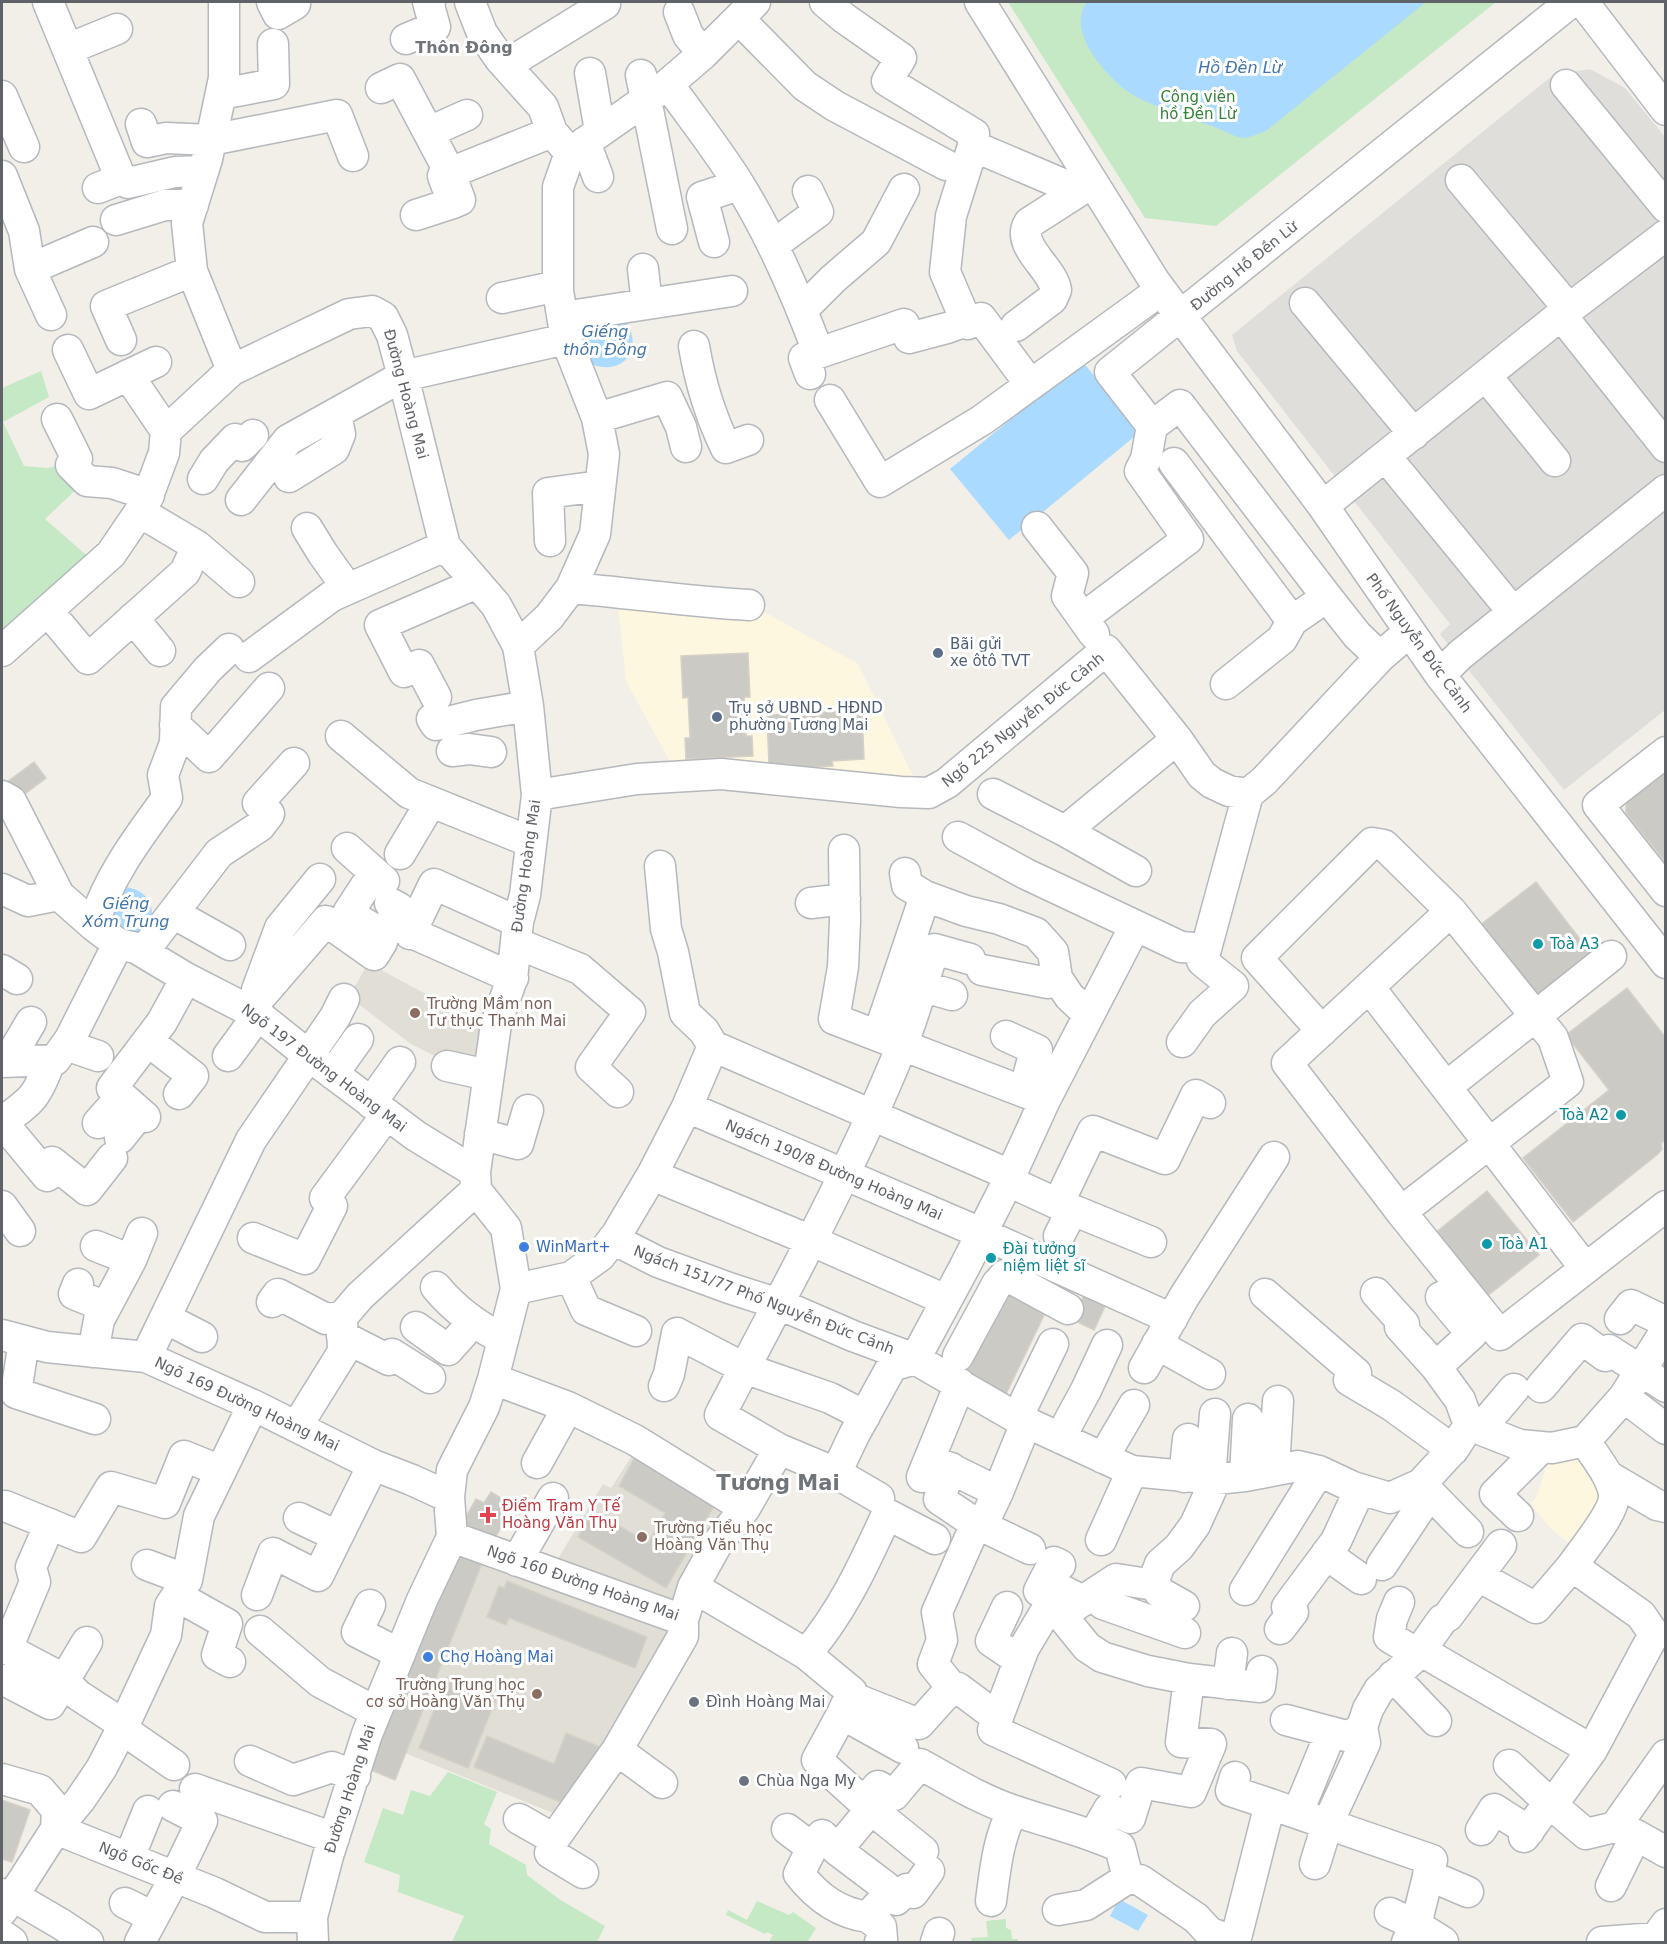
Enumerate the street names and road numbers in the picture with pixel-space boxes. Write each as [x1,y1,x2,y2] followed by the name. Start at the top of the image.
[1187,216,1302,315] street label: Đường Hồ Đền Lừ
[380,327,432,461] street label: Đường Hoàng Mai
[1362,570,1476,716] street label: Phố Nguyễn Đức Cảnh
[938,649,1108,791] street label: Ngõ 225 Nguyễn Đức Cảnh
[508,798,544,934] street label: Đường Hoàng Mai
[238,1000,410,1136] street label: Ngõ 197 Đường Hoàng Mai
[723,1116,945,1224] street label: Ngách 190/8 Đường Hoàng Mai
[631,1242,897,1358] street label: Ngách 151/77 Phố Nguyễn Đức Cảnh
[152,1353,342,1455] street label: Ngõ 169 Đường Hoàng Mai
[485,1542,681,1624] street label: Ngõ 160 Đường Hoàng Mai
[321,1723,379,1855] street label: Đường Hoàng Mai
[96,1838,186,1888] street label: Ngõ Gốc Đề

